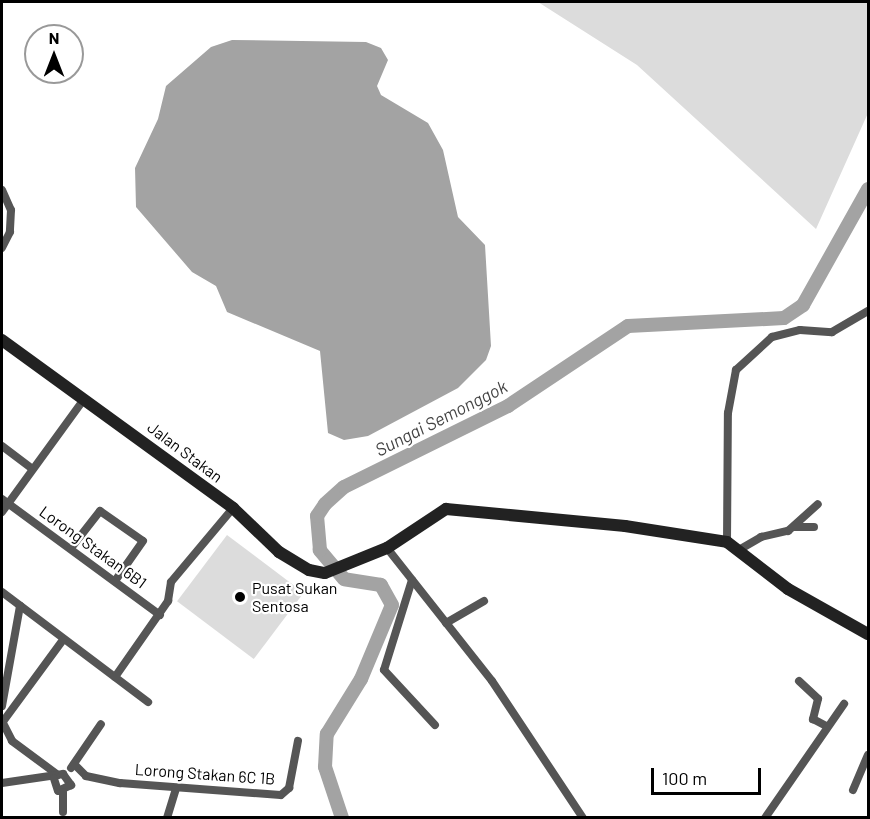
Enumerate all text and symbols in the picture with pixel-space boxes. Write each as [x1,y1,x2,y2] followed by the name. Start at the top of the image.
[24,24,84,84] north arrow
[49,28,59,47] text: N
[371,375,511,461] water label: Sungai Semonggok
[144,418,226,486] street label: Jalan Stakan
[36,502,150,592] street label: Lorong Stakan 6B1
[252,578,337,616] place label: Pusat Sukan Sentosa
[233,590,247,604] marker: Pusat Sukan Sentosa
[654,756,764,794] scale bar
[134,760,276,788] street label: Lorong Stakan 6C 1B
[662,767,707,789] text: 100 m

